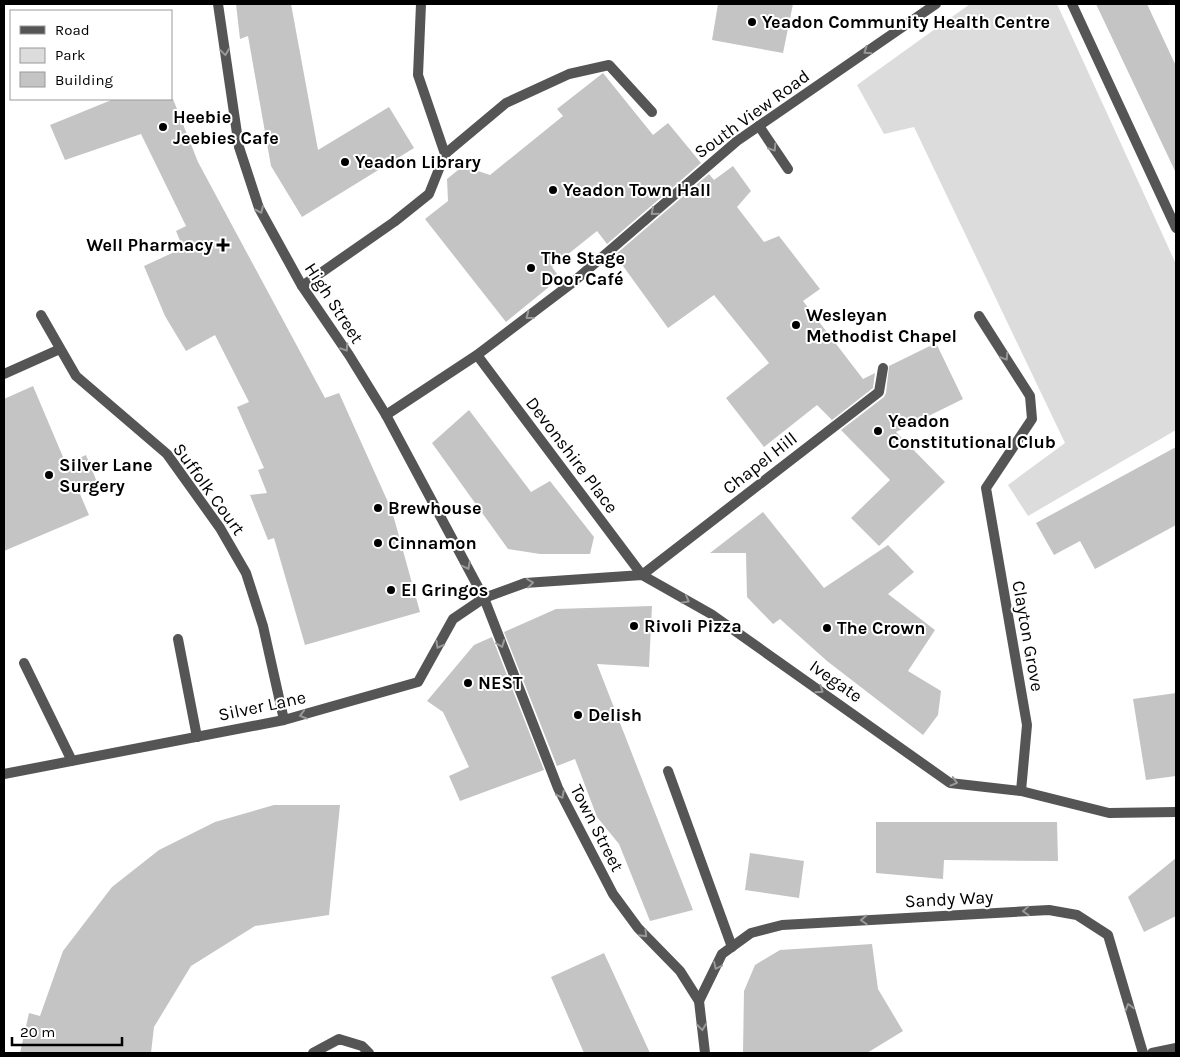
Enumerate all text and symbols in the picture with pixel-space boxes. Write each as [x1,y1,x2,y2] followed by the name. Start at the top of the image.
[10,10,172,100] legend
[762,11,1050,33] place label: Yeadon Community Health Centre
[746,16,758,28] marker: Yeadon Community Health Centre
[55,21,90,39] text: Road
[863,45,873,54] one-way arrow
[55,46,85,64] text: Park
[219,48,230,56] one-way arrow
[690,65,814,163] street label: South View Road
[55,71,113,89] text: Building
[173,106,279,149] place label: Heebie Jeebies Cafe
[157,121,169,133] marker: Heebie Jeebies Cafe
[767,142,776,151] one-way arrow
[355,151,481,173] place label: Yeadon Library
[339,156,351,168] marker: Yeadon Library
[563,179,711,201] place label: Yeadon Town Hall
[547,184,559,196] marker: Yeadon Town Hall
[254,205,265,214] one-way arrow
[651,207,660,215] one-way arrow
[86,234,213,256] place label: Well Pharmacy
[217,239,229,251] marker: Well Pharmacy
[541,247,625,290] place label: The Stage Door Café
[300,258,368,348] street label: High Street
[525,262,537,274] marker: The Stage Door Café
[806,304,957,347] place label: Wesleyan Methodist Chapel
[526,310,535,318] one-way arrow
[790,319,802,331] marker: Wesleyan Methodist Chapel
[339,343,348,352] one-way arrow
[999,352,1008,361] one-way arrow
[521,392,623,518] street label: Devonshire Place
[888,410,1056,453] place label: Yeadon Constitutional Club
[872,425,884,437] marker: Yeadon Constitutional Club
[718,427,802,499] street label: Chapel Hill
[168,439,250,540] street label: Suffolk Court
[59,454,153,497] place label: Silver Lane Surgery
[43,469,55,481] marker: Silver Lane Surgery
[388,497,482,519] place label: Brewhouse
[372,502,384,514] marker: Brewhouse
[388,532,477,554] place label: Cinnamon
[372,537,384,549] marker: Cinnamon
[461,561,471,570] one-way arrow
[526,578,534,589] one-way arrow
[401,579,488,601] place label: El Gringos
[1007,579,1049,693] street label: Clayton Grove
[385,584,397,596] marker: El Gringos
[680,593,689,603] one-way arrow
[644,615,742,637] place label: Rivoli Pizza
[837,617,925,639] place label: The Crown
[628,620,640,632] marker: Rivoli Pizza
[821,622,833,634] marker: The Crown
[435,639,445,648] one-way arrow
[495,639,506,648] one-way arrow
[805,655,867,707] street label: Ivegate
[478,672,523,694] place label: NEST
[462,677,474,689] marker: NEST
[814,684,824,693] one-way arrow
[216,686,308,726] street label: Silver Lane
[588,704,642,726] place label: Delish
[299,709,308,720] one-way arrow
[572,709,584,721] marker: Delish
[949,776,958,786] one-way arrow
[566,781,628,876] street label: Town Street
[555,789,565,798] one-way arrow
[904,886,995,912] street label: Sandy Way
[1022,906,1030,917] one-way arrow
[860,914,868,925] one-way arrow
[638,928,647,937] one-way arrow
[713,960,723,969] one-way arrow
[1125,1003,1135,1011] one-way arrow
[12,1014,122,1046] scale bar
[20,1023,55,1041] text: 20 m
[696,1023,707,1031] one-way arrow

